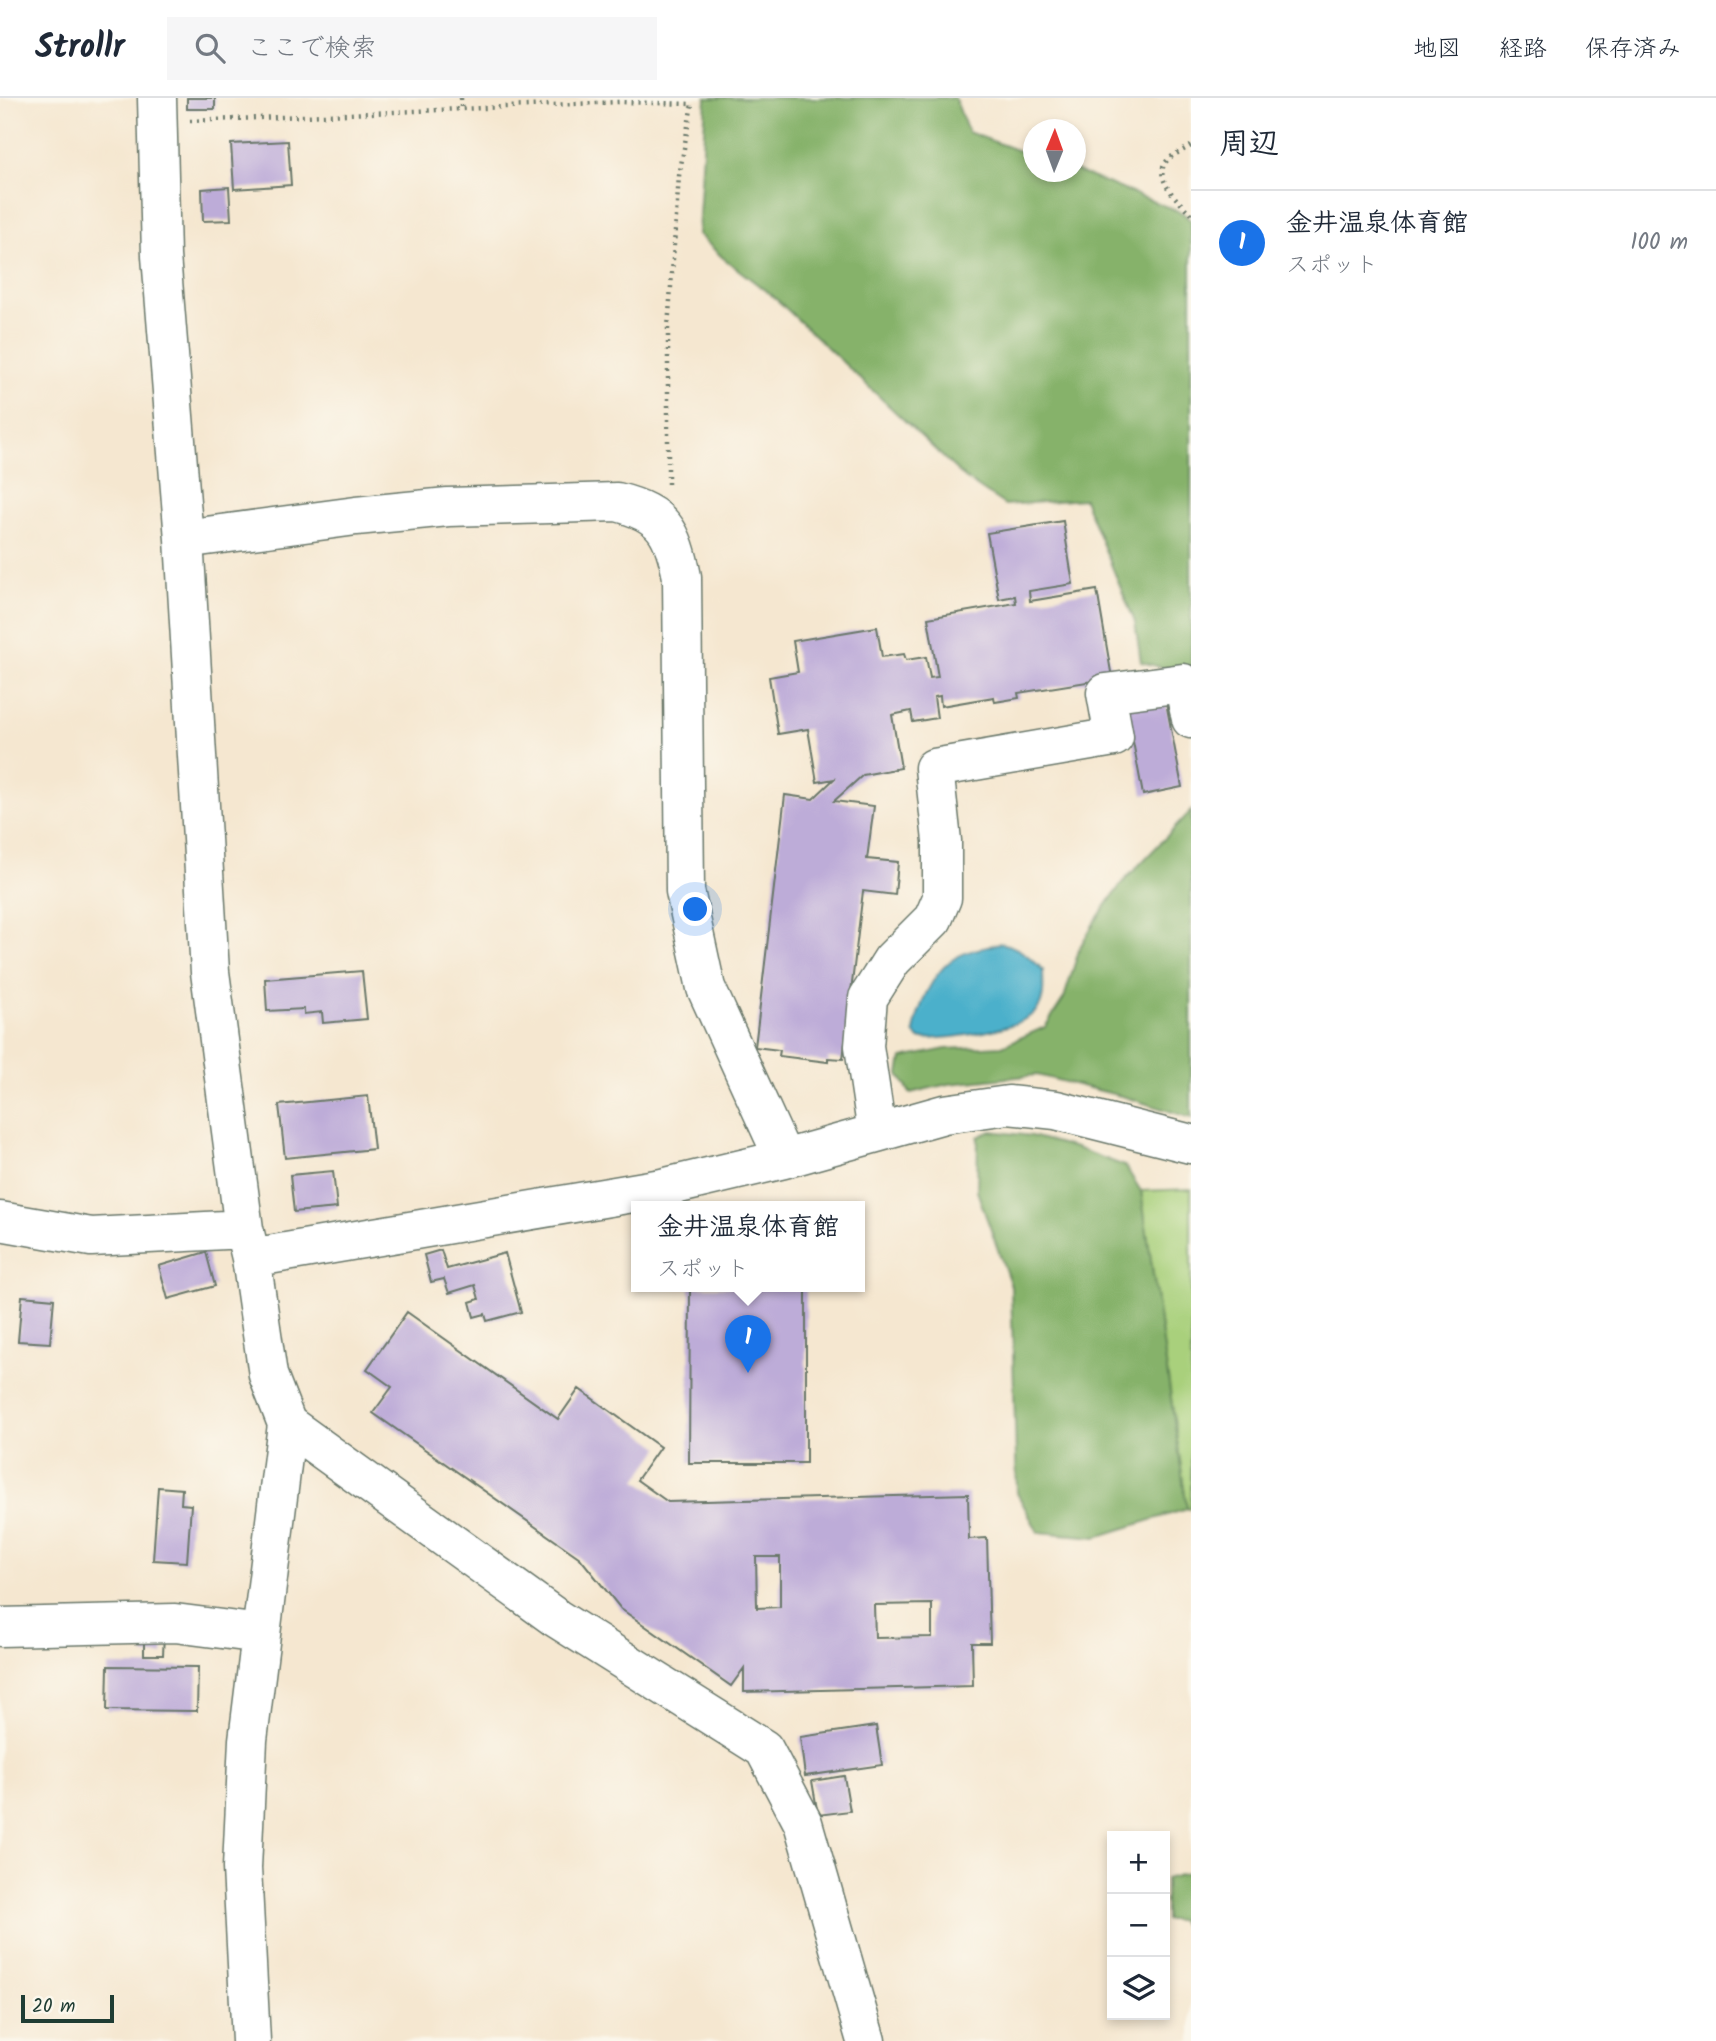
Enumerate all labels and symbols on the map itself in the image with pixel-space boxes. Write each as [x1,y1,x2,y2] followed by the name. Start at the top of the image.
[1023,119,1086,182] north arrow
[678,892,712,926] your location
[725,1315,771,1373] pin: 1
[21,1992,114,2024] scale bar

